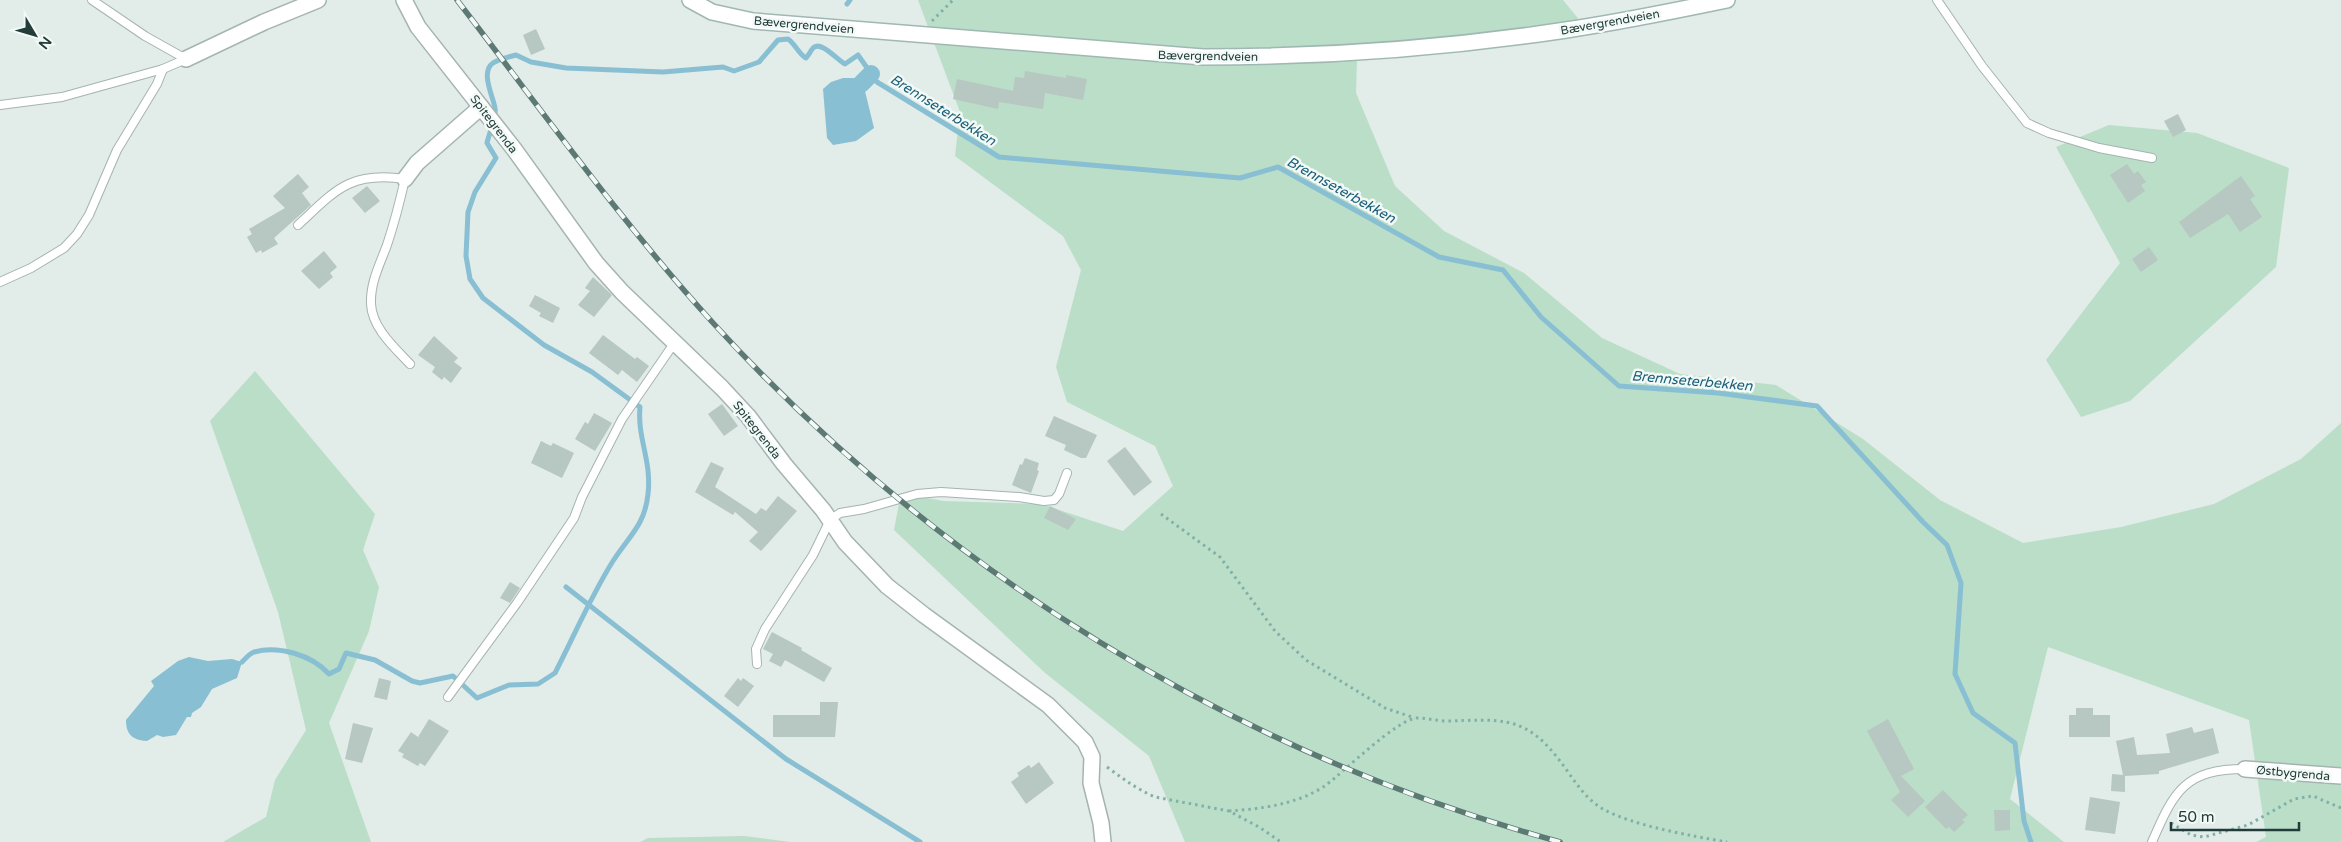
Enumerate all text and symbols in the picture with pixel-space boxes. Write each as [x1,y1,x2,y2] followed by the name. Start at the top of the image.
[1559,6,1661,38] street label: Bævergrendveien
[10,10,60,60] north arrow
[753,14,855,36] street label: Bævergrendveien
[35,33,55,52] text: N
[1158,48,1258,64] street label: Bævergrendveien
[887,71,999,150] water label: Brennseterbekken
[467,92,521,156] street label: Spitegrenda
[1284,153,1399,227] water label: Brennseterbekken
[1631,367,1754,395] water label: Brennseterbekken
[730,398,784,462] street label: Spitegrenda
[2255,763,2331,783] street label: Østbygrenda
[2171,800,2298,832] scale bar
[2178,808,2215,826] text: 50 m

